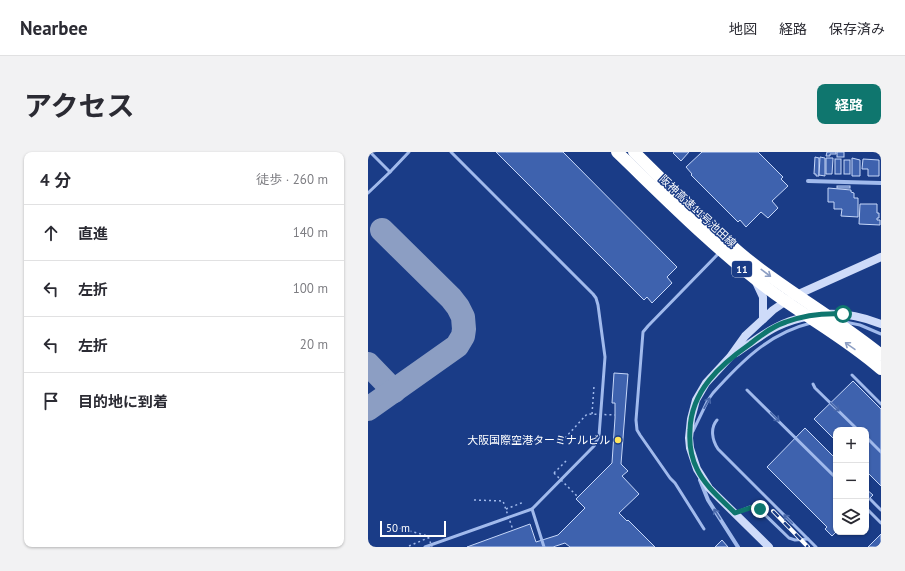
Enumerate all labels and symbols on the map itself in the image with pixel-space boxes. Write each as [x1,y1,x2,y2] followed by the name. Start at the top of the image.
[657,172,739,250] street label: 阪神高速11号池田線
[732,261,752,277] road number: 11
[760,268,771,277] one-way arrow
[834,305,852,323] route start
[845,342,856,350] one-way arrow
[703,397,711,409] one-way arrow
[830,402,840,412] one-way arrow
[770,413,780,422] one-way arrow
[467,433,610,447] place label: 大阪国際空港ターミナルビル
[613,435,623,445] marker: 大阪国際空港ターミナルビル
[751,500,769,518] route end
[713,509,721,520] one-way arrow
[783,514,793,524] one-way arrow
[380,519,446,538] scale bar

